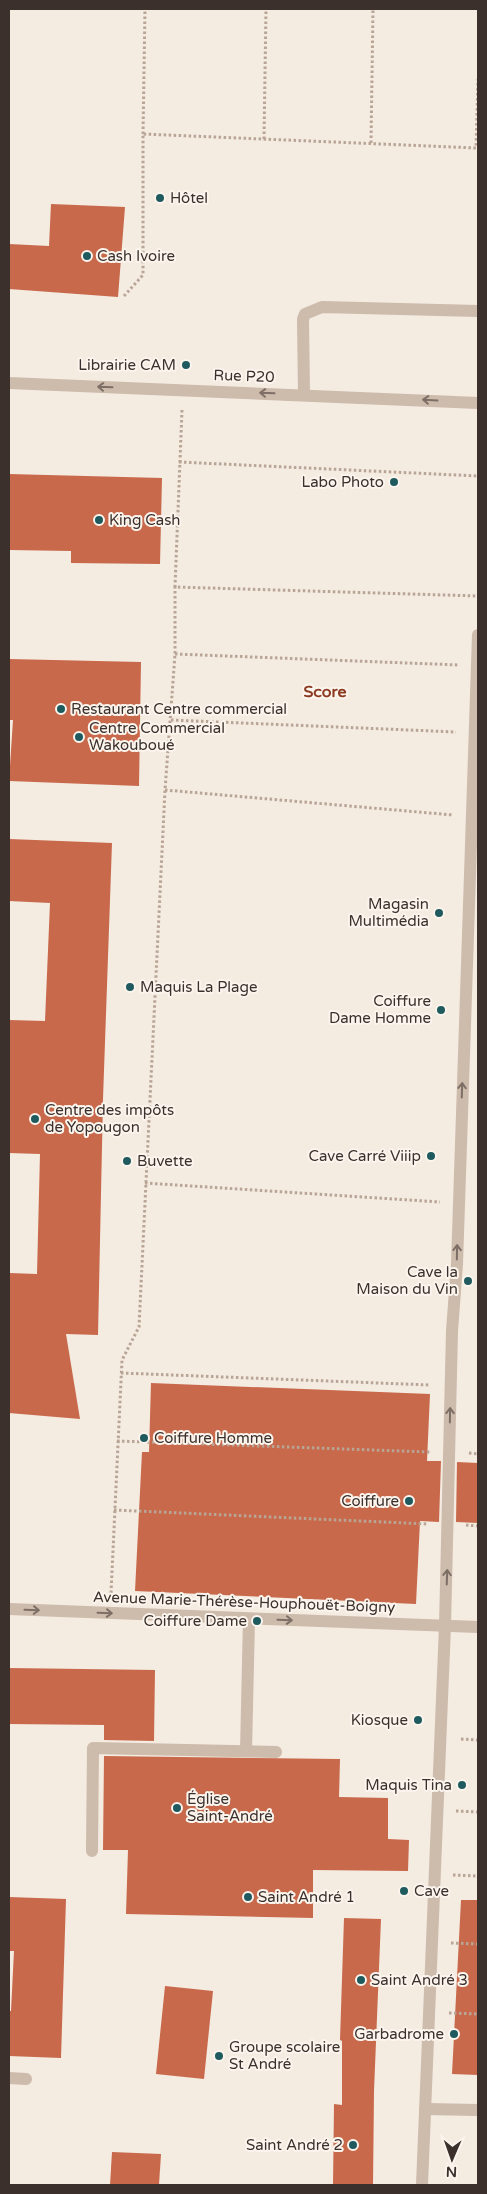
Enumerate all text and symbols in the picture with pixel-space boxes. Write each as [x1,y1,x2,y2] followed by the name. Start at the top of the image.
[170,189,208,207] place label: Hôtel
[154,192,166,204] marker: Hôtel
[97,247,175,265] place label: Cash Ivoire
[81,250,93,262] marker: Cash Ivoire
[78,356,176,374] place label: Librairie CAM
[180,359,192,371] marker: Librairie CAM
[213,366,275,386] street label: Rue P20
[97,382,113,391] one-way arrow
[259,388,276,398] one-way arrow
[422,396,438,405] one-way arrow
[302,473,384,491] place label: Labo Photo
[388,476,400,488] marker: Labo Photo
[109,511,180,529] place label: King Cash
[93,514,105,526] marker: King Cash
[304,682,347,702] district label: Score
[71,700,287,718] place label: Restaurant Centre commercial
[55,703,67,715] marker: Restaurant Centre commercial
[89,719,225,754] place label: Centre Commercial Wakouboué
[73,731,85,743] marker: Centre Commercial Wakouboué
[348,895,429,930] place label: Magasin Multimédia
[433,907,445,919] marker: Magasin Multimédia
[140,978,257,996] place label: Maquis La Plage
[124,981,136,993] marker: Maquis La Plage
[329,992,431,1027] place label: Coiffure Dame Homme
[435,1004,447,1016] marker: Coiffure Dame Homme
[457,1082,467,1098] one-way arrow
[45,1101,174,1136] place label: Centre des impôts de Yopougon
[29,1113,41,1125] marker: Centre des impôts de Yopougon
[309,1147,421,1165] place label: Cave Carré Viiip
[425,1150,437,1162] marker: Cave Carré Viiip
[137,1152,193,1170] place label: Buvette
[121,1155,133,1167] marker: Buvette
[452,1245,462,1261] one-way arrow
[356,1263,458,1298] place label: Cave la Maison du Vin
[462,1275,474,1287] marker: Cave la Maison du Vin
[445,1407,455,1423] one-way arrow
[154,1429,272,1447] place label: Coiffure Homme
[138,1432,150,1444] marker: Coiffure Homme
[341,1492,399,1510] place label: Coiffure
[403,1495,415,1507] marker: Coiffure
[442,1569,451,1585] one-way arrow
[93,1588,395,1616] street label: Avenue Marie-Thérèse-Houphouët-Boigny
[24,1606,40,1615] one-way arrow
[96,1608,113,1618] one-way arrow
[143,1612,247,1630] place label: Coiffure Dame
[251,1615,263,1627] marker: Coiffure Dame
[276,1615,293,1625] one-way arrow
[351,1711,408,1729] place label: Kiosque
[412,1714,424,1726] marker: Kiosque
[365,1776,452,1794] place label: Maquis Tina
[456,1779,468,1791] marker: Maquis Tina
[187,1790,273,1825] place label: Église Saint-André
[171,1802,183,1814] marker: Église Saint-André
[414,1882,449,1900] place label: Cave
[398,1885,410,1897] marker: Cave
[258,1888,355,1906] place label: Saint André 1
[242,1891,254,1903] marker: Saint André 1
[371,1971,468,1989] place label: Saint André 3
[355,1974,367,1986] marker: Saint André 3
[354,2025,444,2043] place label: Garbadrome
[448,2028,460,2040] marker: Garbadrome
[229,2038,340,2073] place label: Groupe scolaire St André
[213,2050,225,2062] marker: Groupe scolaire St André
[427,2134,477,2184] north arrow
[246,2136,343,2154] place label: Saint André 2
[347,2139,359,2151] marker: Saint André 2
[446,2163,457,2180] text: N

